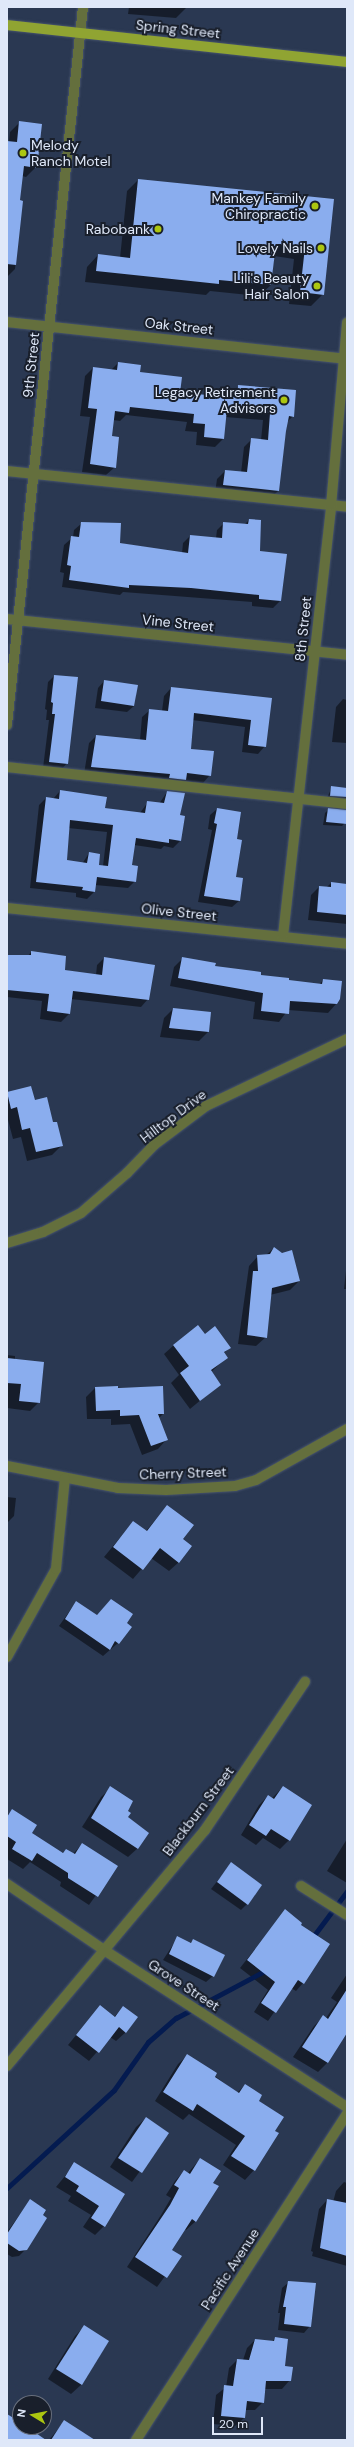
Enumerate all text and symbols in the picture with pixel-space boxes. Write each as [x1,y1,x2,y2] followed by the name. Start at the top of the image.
[135,16,221,42] street label: Spring Street
[31,137,111,170] place label: Melody Ranch Motel
[18,148,28,158] marker: Melody Ranch Motel
[211,190,306,222] place label: Mankey Family Chiropractic
[309,200,321,212] marker: Mankey Family Chiropractic
[86,221,150,237] place label: Rabobank
[153,224,163,234] marker: Rabobank
[238,240,313,256] place label: Lovely Nails
[316,243,326,253] marker: Lovely Nails
[233,270,309,302] place label: Lili's Beauty Hair Salon
[312,281,322,291] marker: Lili's Beauty Hair Salon
[144,314,214,338] street label: Oak Street
[19,331,43,399] street label: 9th Street
[155,384,276,416] place label: Legacy Retirement Advisors
[279,395,289,405] marker: Legacy Retirement Advisors
[291,596,315,662] street label: 8th Street
[141,611,215,635] street label: Vine Street
[140,900,218,924] street label: Olive Street
[137,1086,209,1146] street label: Hilltop Drive
[139,1463,227,1483] street label: Cherry Street
[159,1763,237,1859] street label: Blackburn Street
[145,1956,223,2014] street label: Grove Street
[197,2225,263,2313] street label: Pacific Avenue
[12,2395,52,2435] north arrow
[14,2408,29,2418] text: N
[214,2409,265,2435] scale bar
[219,2416,248,2432] text: 20 m

